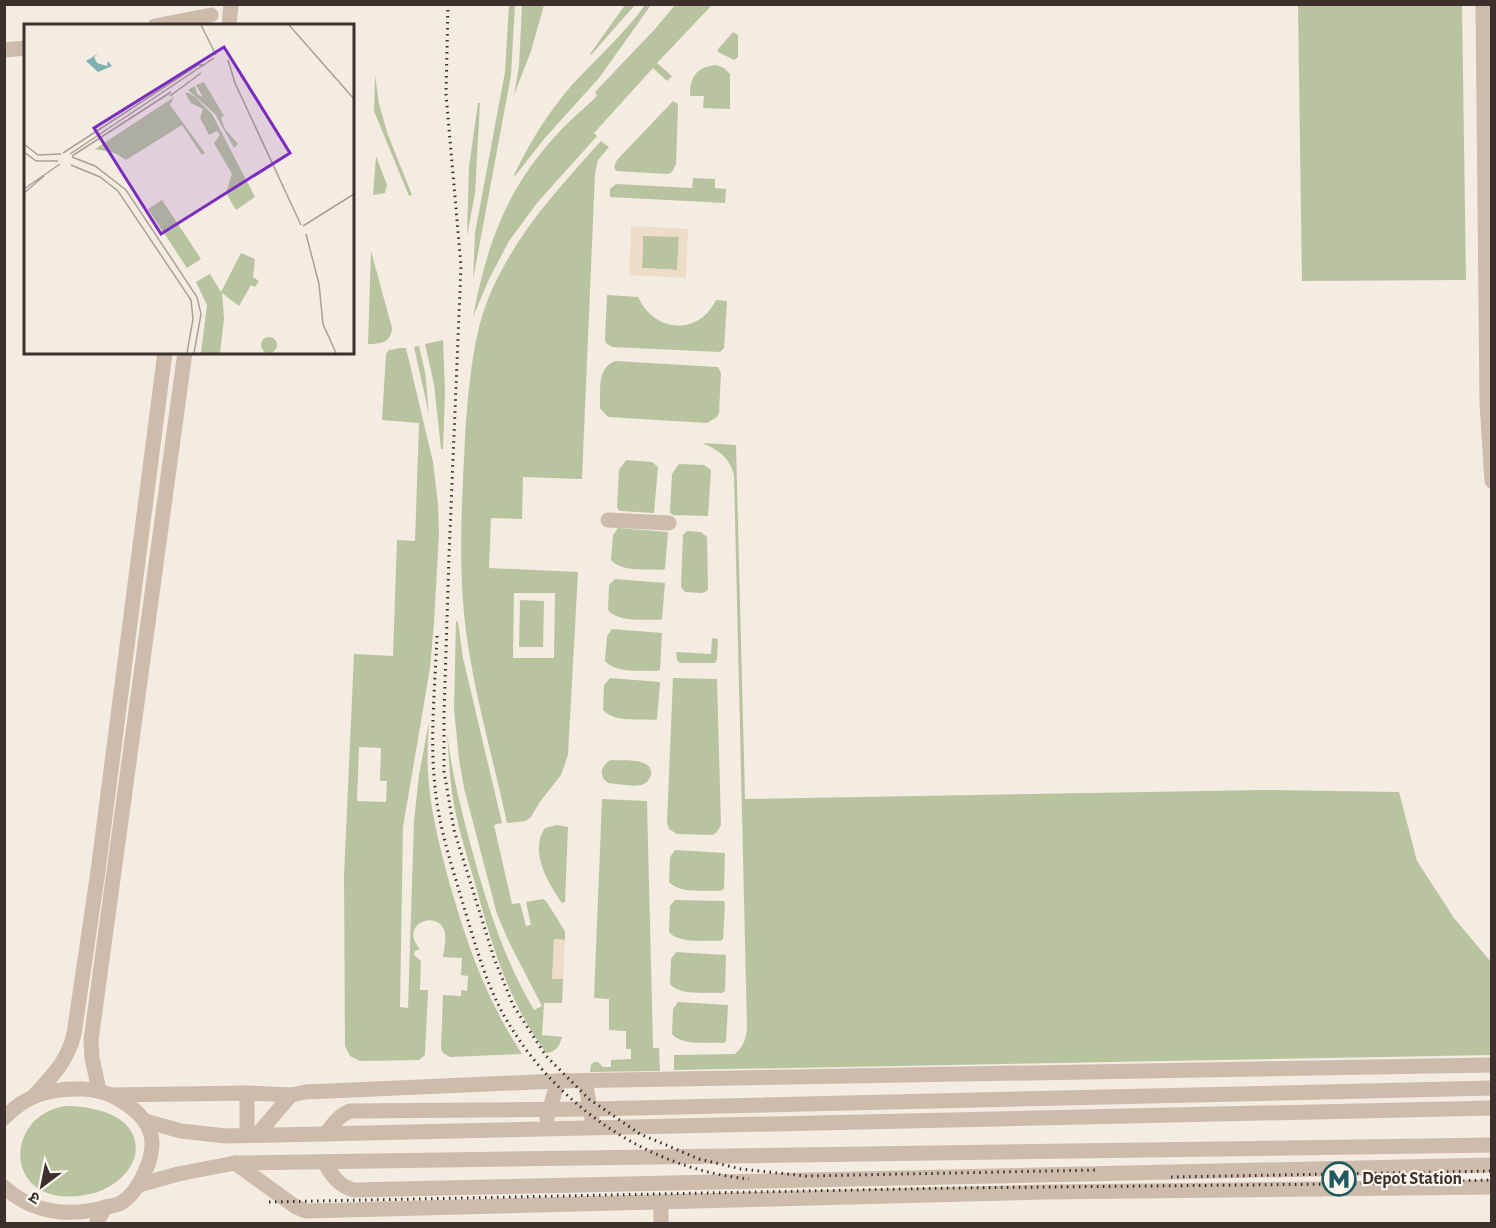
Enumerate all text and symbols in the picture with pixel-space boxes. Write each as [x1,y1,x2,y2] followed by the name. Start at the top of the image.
[24,24,354,354] inset map
[12,1156,72,1216] north arrow
[1321,1161,1357,1197] metro station icon: Depot Station
[1362,1170,1462,1188] place label: Depot Station
[26,1188,43,1207] text: उ

